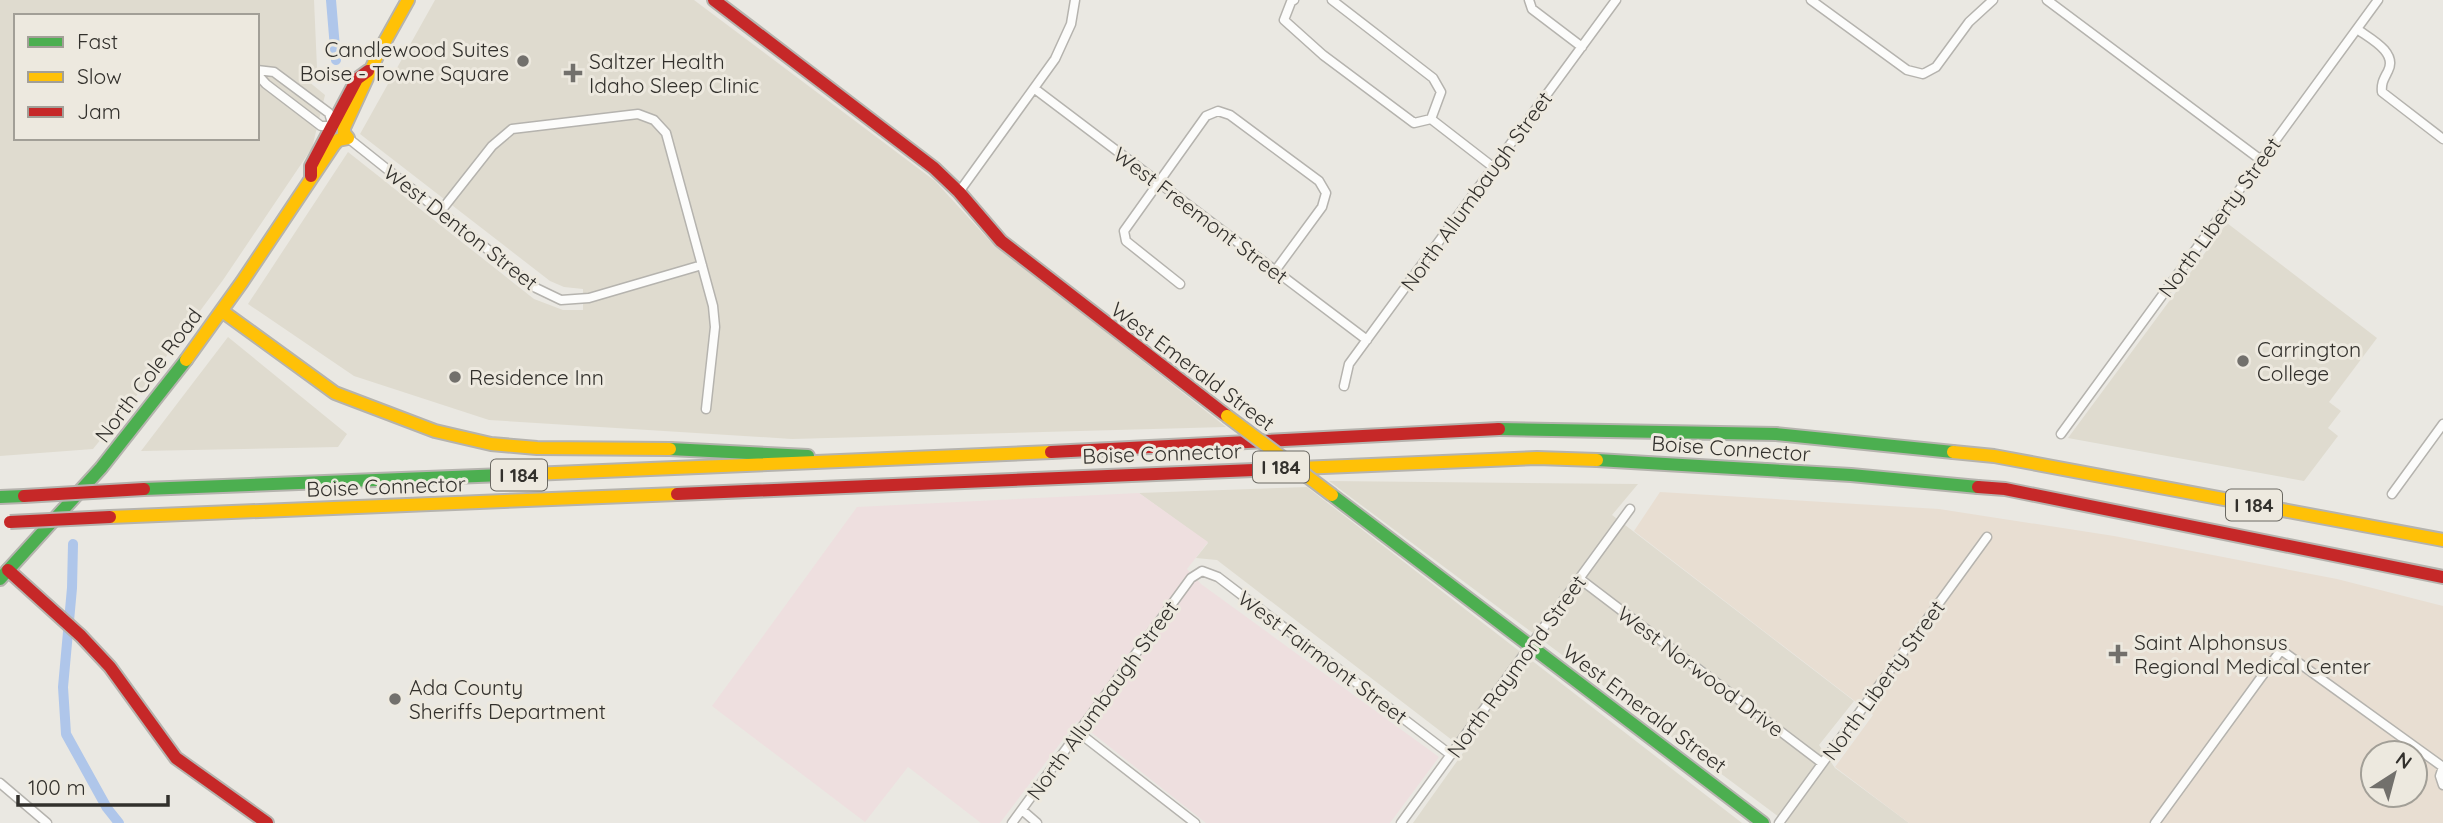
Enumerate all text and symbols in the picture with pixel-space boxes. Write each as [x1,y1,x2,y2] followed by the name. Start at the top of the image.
[14,14,259,140] legend
[77,28,118,54] text: Fast
[300,36,509,86] place label: Candlewood Suites Boise - Towne Square
[589,48,759,98] place label: Saltzer Health Idaho Sleep Clinic
[515,53,531,69] marker: Candlewood Suites Boise - Towne Square
[77,63,122,89] text: Slow
[563,63,583,83] marker: Saltzer Health Idaho Sleep Clinic
[1395,86,1557,296] street label: North Allumbaugh Street
[77,98,121,124] text: Jam
[2152,132,2286,302] street label: North Liberty Street
[1109,141,1293,289] street label: West Freemont Street
[379,159,543,295] street label: West Denton Street
[1106,296,1280,436] street label: West Emerald Street
[89,303,207,447] street label: North Cole Road
[2257,336,2361,386] place label: Carrington College
[2235,353,2251,369] marker: Carrington College
[469,364,604,390] place label: Residence Inn
[447,369,463,385] marker: Residence Inn
[1651,429,1811,467] street label: Boise Connector
[1082,437,1242,469] street label: Boise Connector
[1253,452,1309,482] road number: I 184
[491,460,547,490] road number: I 184
[306,470,466,502] street label: Boise Connector
[2226,490,2282,520] road number: I 184
[1441,570,1591,762] street label: North Raymond Street
[1233,585,1413,729] street label: West Fairmont Street
[1021,595,1183,805] street label: North Allumbaugh Street
[1816,595,1950,765] street label: North Liberty Street
[1613,600,1789,742] street label: West Norwood Drive
[2134,629,2371,679] place label: Saint Alphonsus Regional Medical Center
[1558,638,1732,778] street label: West Emerald Street
[2108,644,2128,664] marker: Saint Alphonsus Regional Medical Center
[409,674,606,724] place label: Ada County Sheriffs Department
[387,691,403,707] marker: Ada County Sheriffs Department
[2359,739,2429,809] north arrow
[2391,746,2417,774] text: N
[18,764,168,808] scale bar
[28,774,86,800] text: 100 m

